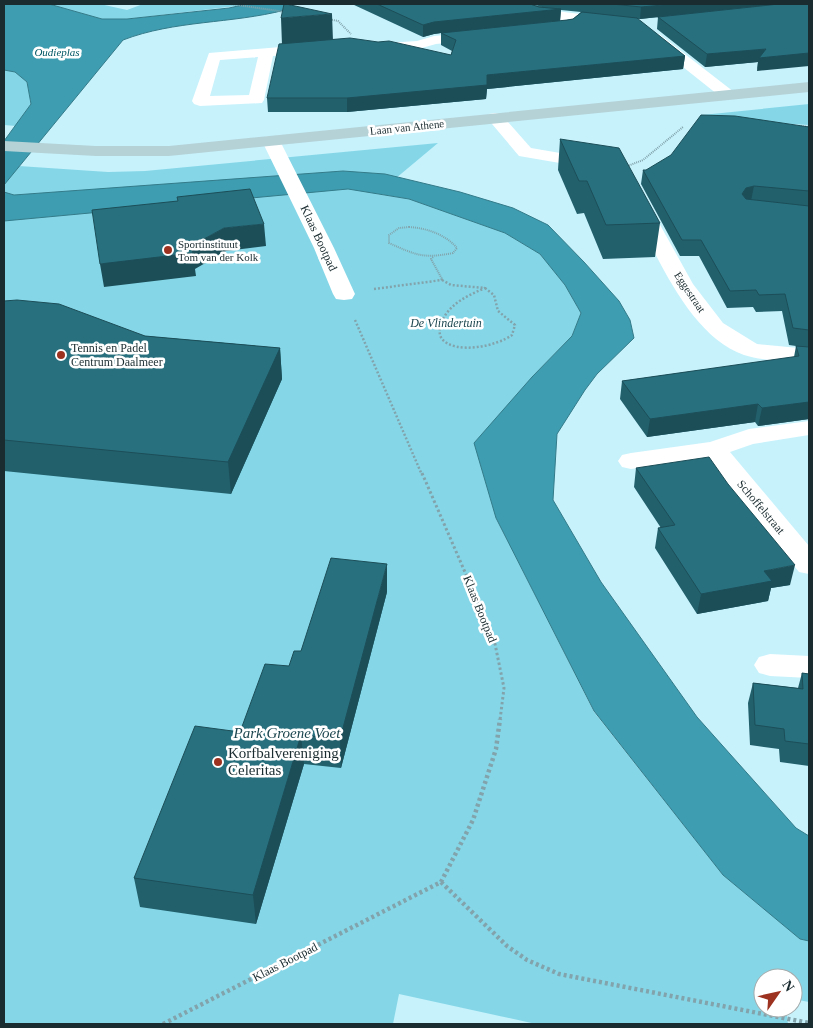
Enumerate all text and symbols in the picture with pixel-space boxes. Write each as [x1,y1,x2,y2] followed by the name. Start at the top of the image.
[34,46,80,58] water label: Oudieplas
[369,117,445,137] street label: Laan van Athene
[298,203,340,273] street label: Klaas Bootpad
[178,238,259,263] place label: Sportinstituut Tom van der Kolk
[162,244,174,256] marker: Sportinstituut Tom van der Kolk
[672,269,708,315] street label: Eggestraat
[409,316,482,330] park label: De Vlindertuin
[71,341,163,369] place label: Tennis en Padel Centrum Daalmeer
[55,349,67,361] marker: Tennis en Padel Centrum Daalmeer
[734,477,788,537] street label: Schoffelstraat
[460,573,500,645] street label: Klaas Bootpad
[233,725,341,741] park label: Park Groene Voet
[228,745,339,778] place label: Korfbalvereniging Celeritas
[212,756,224,768] marker: Korfbalvereniging Celeritas
[250,940,320,984] street label: Klaas Bootpad
[753,968,803,1018] north arrow
[779,978,797,994] text: N

